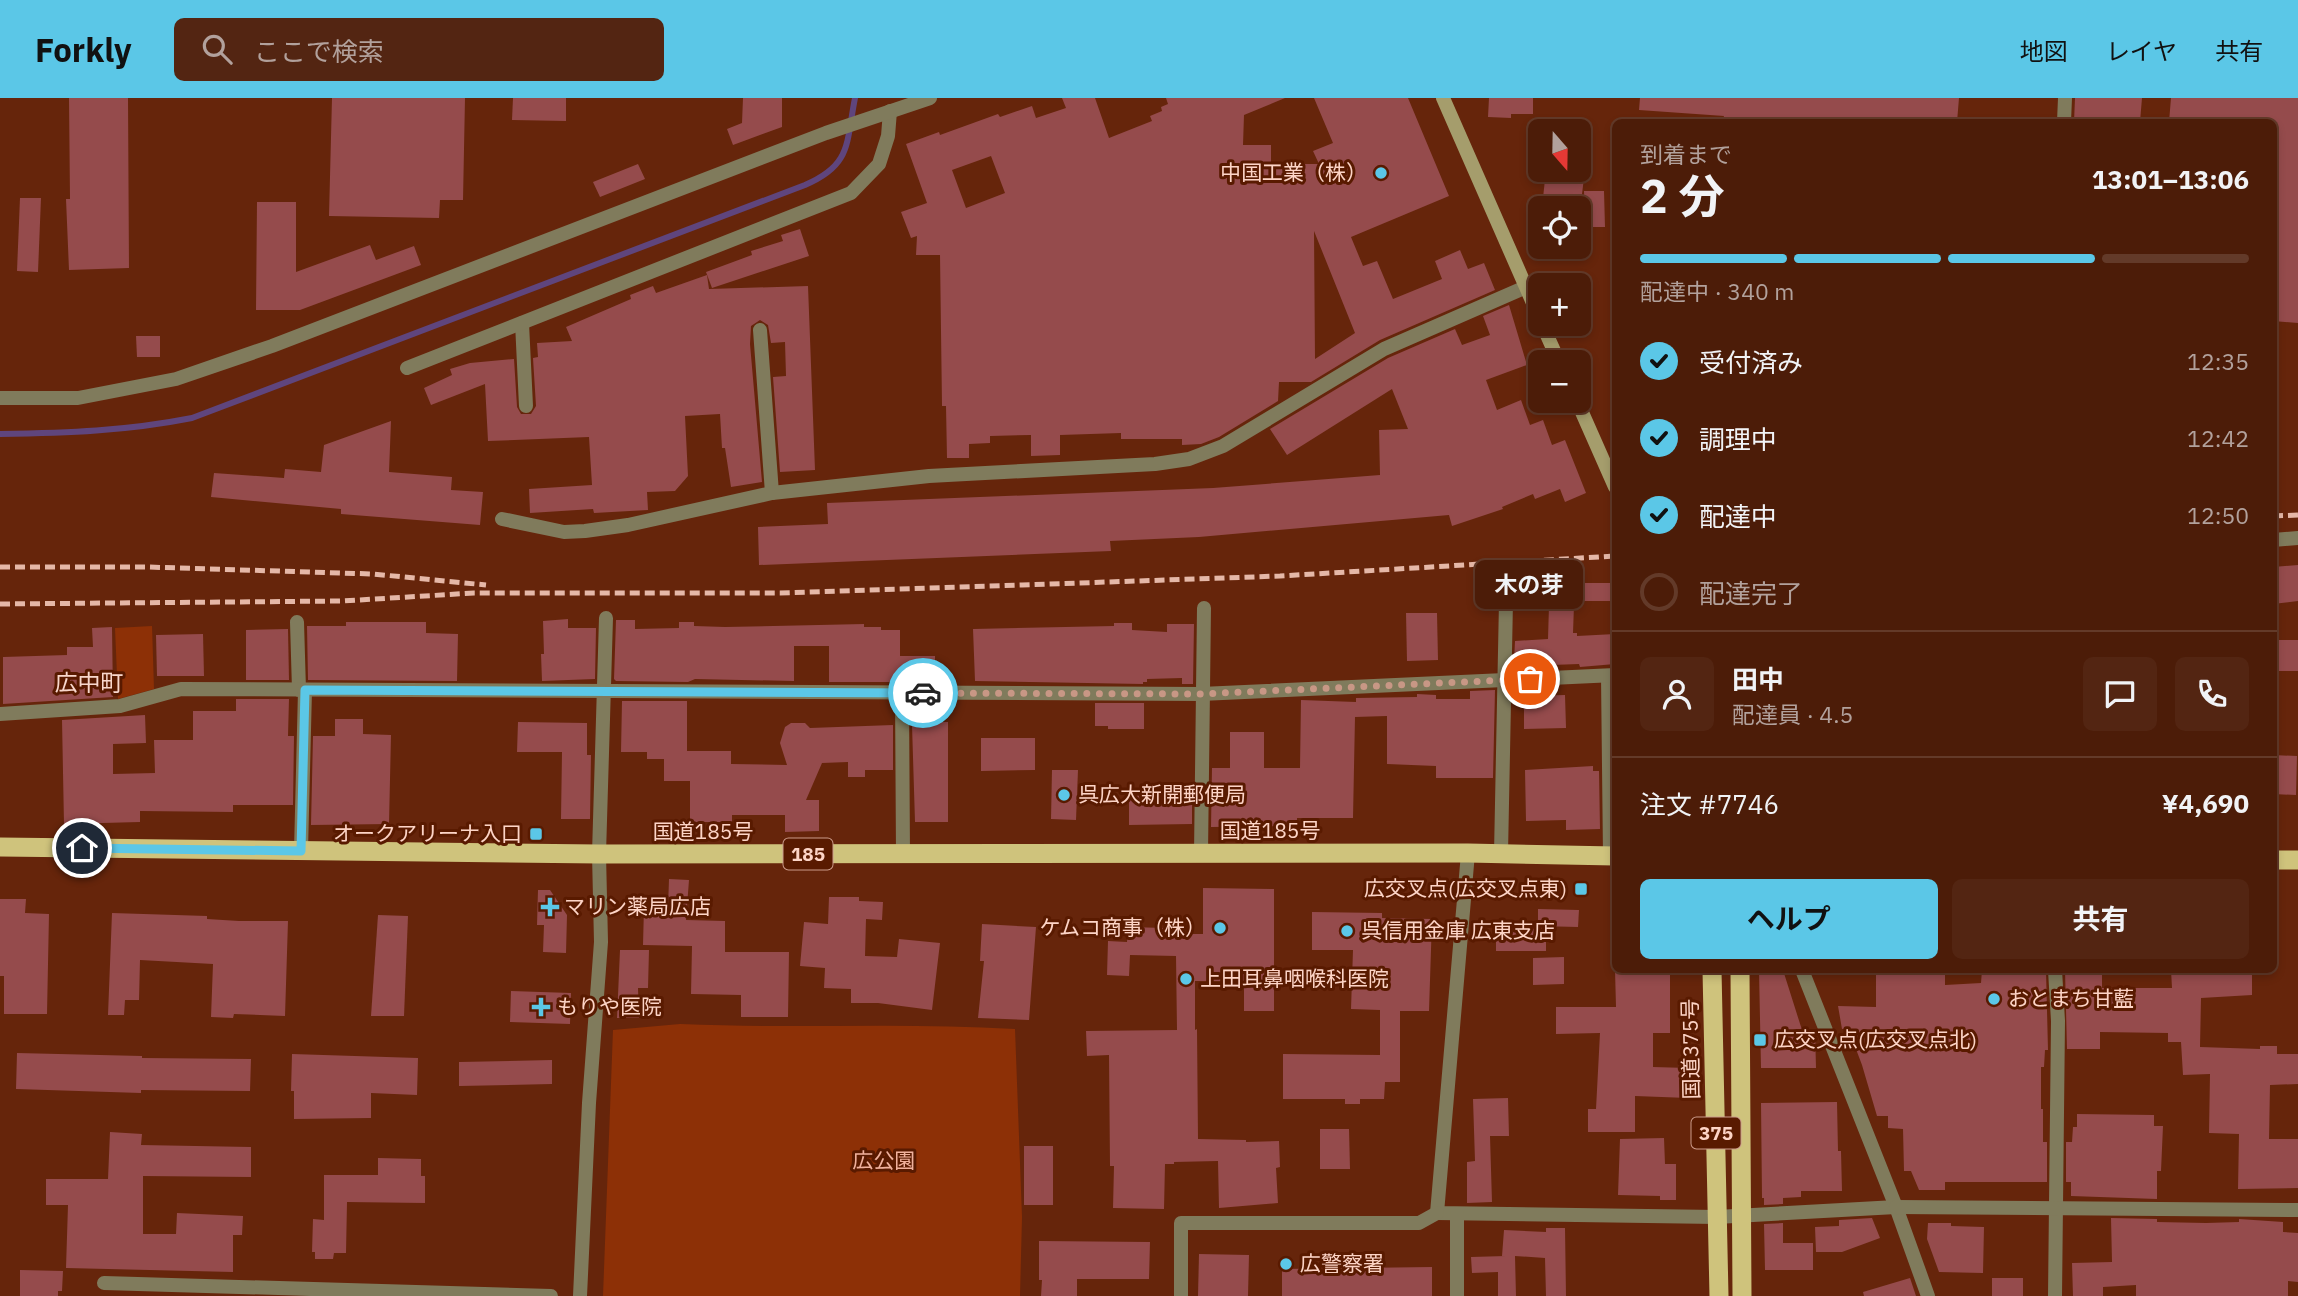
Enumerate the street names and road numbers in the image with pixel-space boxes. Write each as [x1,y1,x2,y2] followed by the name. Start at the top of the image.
[1220,816,1320,844] street label: 国道185号
[653,817,753,845] street label: 国道185号
[784,838,832,870] road number: 185
[1675,998,1705,1100] street label: 国道375号
[1692,1118,1740,1148] road number: 375

